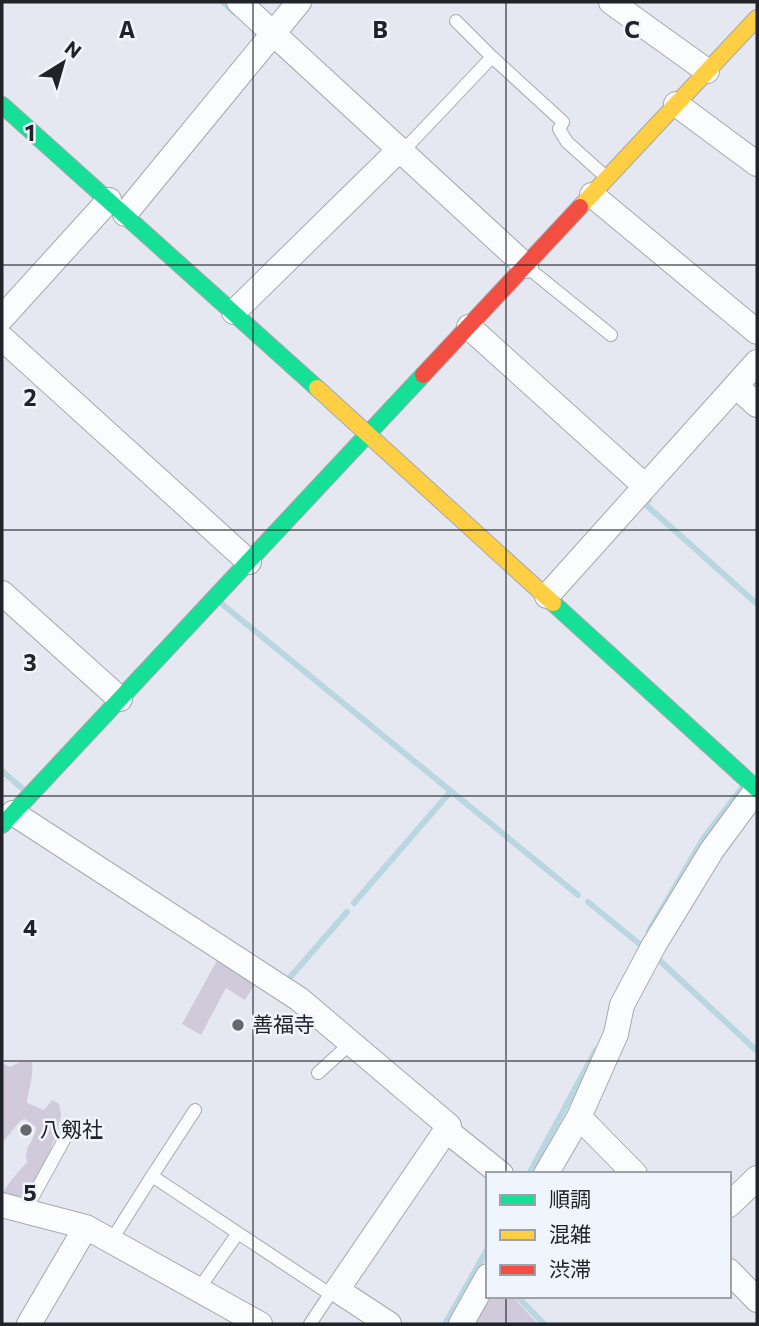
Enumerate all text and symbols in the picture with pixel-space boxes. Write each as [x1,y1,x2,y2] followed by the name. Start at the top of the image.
[119,15,136,43] text: A
[372,15,388,43] text: B
[624,15,640,43] text: C
[28,28,98,98] north arrow
[61,36,86,63] text: N
[25,118,35,146] text: 1
[23,383,37,411] text: 2
[23,648,37,676] text: 3
[23,913,37,941] text: 4
[252,1011,315,1036] place label: 善福寺
[230,1017,246,1033] marker: 善福寺
[40,1116,103,1141] place label: 八剱社
[18,1122,34,1138] marker: 八剱社
[486,1172,731,1298] legend
[23,1178,37,1206] text: 5
[549,1186,591,1211] text: 順調
[549,1221,591,1246] text: 混雑
[549,1256,591,1281] text: 渋滞

